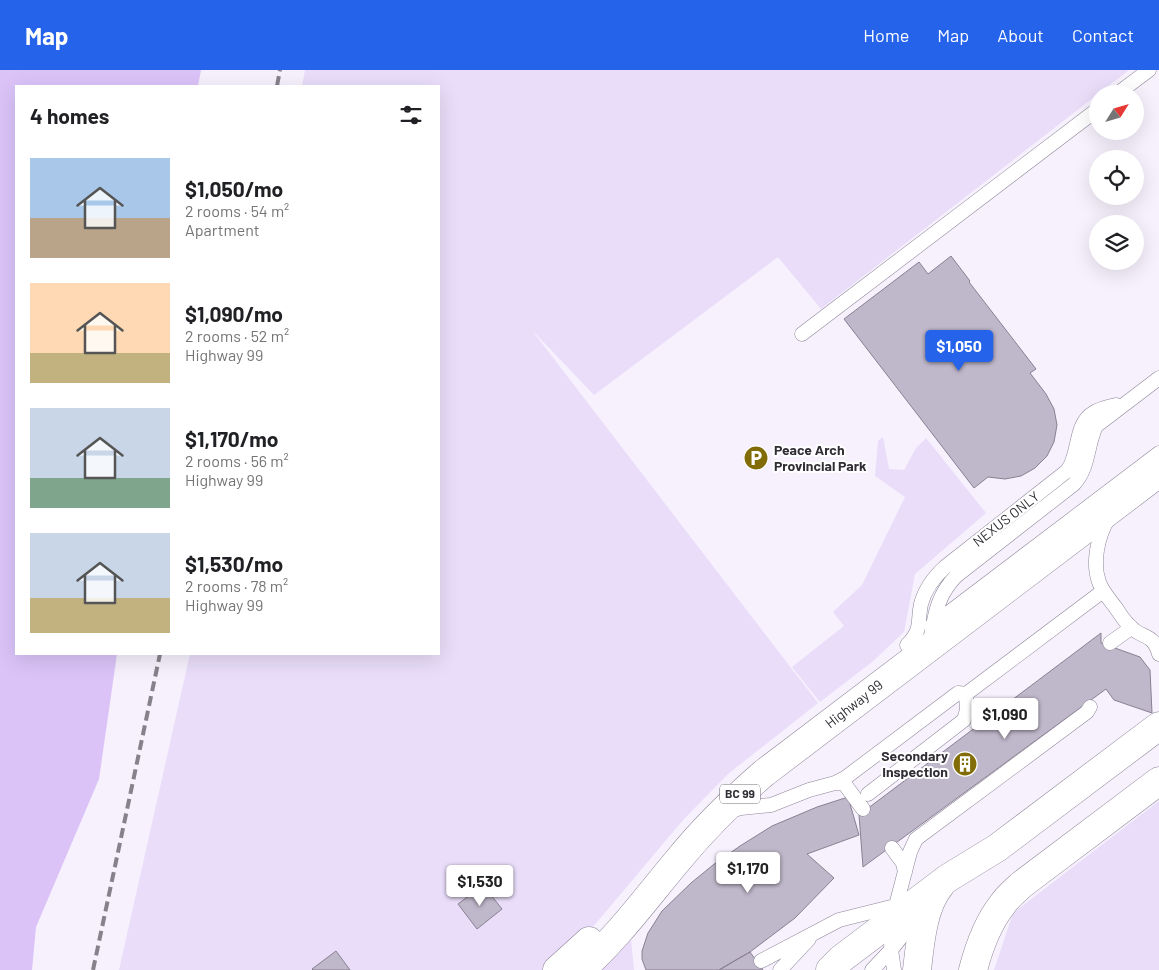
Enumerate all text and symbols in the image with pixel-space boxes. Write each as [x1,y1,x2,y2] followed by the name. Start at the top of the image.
[25,21,68,50] text: Map
[863,24,909,46] text: Home
[937,24,969,46] text: Map
[997,24,1044,46] text: About
[1072,24,1134,46] text: Contact
[1089,85,1144,140] north arrow
[1089,85,1144,270] map controls
[397,101,425,129] icon: filters
[30,103,109,128] text: 4 homes
[1089,150,1144,205] button: locate
[185,176,283,201] text: $1,050/mo
[70,178,130,238] icon: home
[185,201,289,220] text: 2 rooms · 54 m²
[1089,215,1144,270] button: layers
[185,220,260,239] text: Apartment
[185,301,283,326] text: $1,090/mo
[70,303,130,363] icon: home
[185,326,289,345] text: 2 rooms · 52 m²
[918,330,1000,372] pin: $1,050
[936,336,982,355] text: $1,050
[185,345,263,364] text: Highway 99
[185,426,278,451] text: $1,170/mo
[70,428,130,488] icon: home
[774,441,867,474] place label: Peace Arch Provincial Park
[743,445,769,471] parking icon: Peace Arch Provincial Park
[185,451,289,470] text: 2 rooms · 56 m²
[185,470,263,489] text: Highway 99
[969,487,1042,550] street label: NEXUS ONLY
[185,551,283,576] text: $1,530/mo
[70,553,130,613] icon: home
[185,576,288,595] text: 2 rooms · 78 m²
[185,595,263,614] text: Highway 99
[821,676,886,731] street label: Highway 99
[964,698,1046,740] pin: $1,090
[982,704,1028,723] text: $1,090
[881,747,948,780] place label: Secondary Inspection
[952,751,978,777] building icon: Secondary Inspection
[720,784,760,804] road number: BC 99
[707,852,789,894] pin: $1,170
[727,858,769,877] text: $1,170
[439,864,521,907] pin: $1,530
[457,871,503,890] text: $1,530

